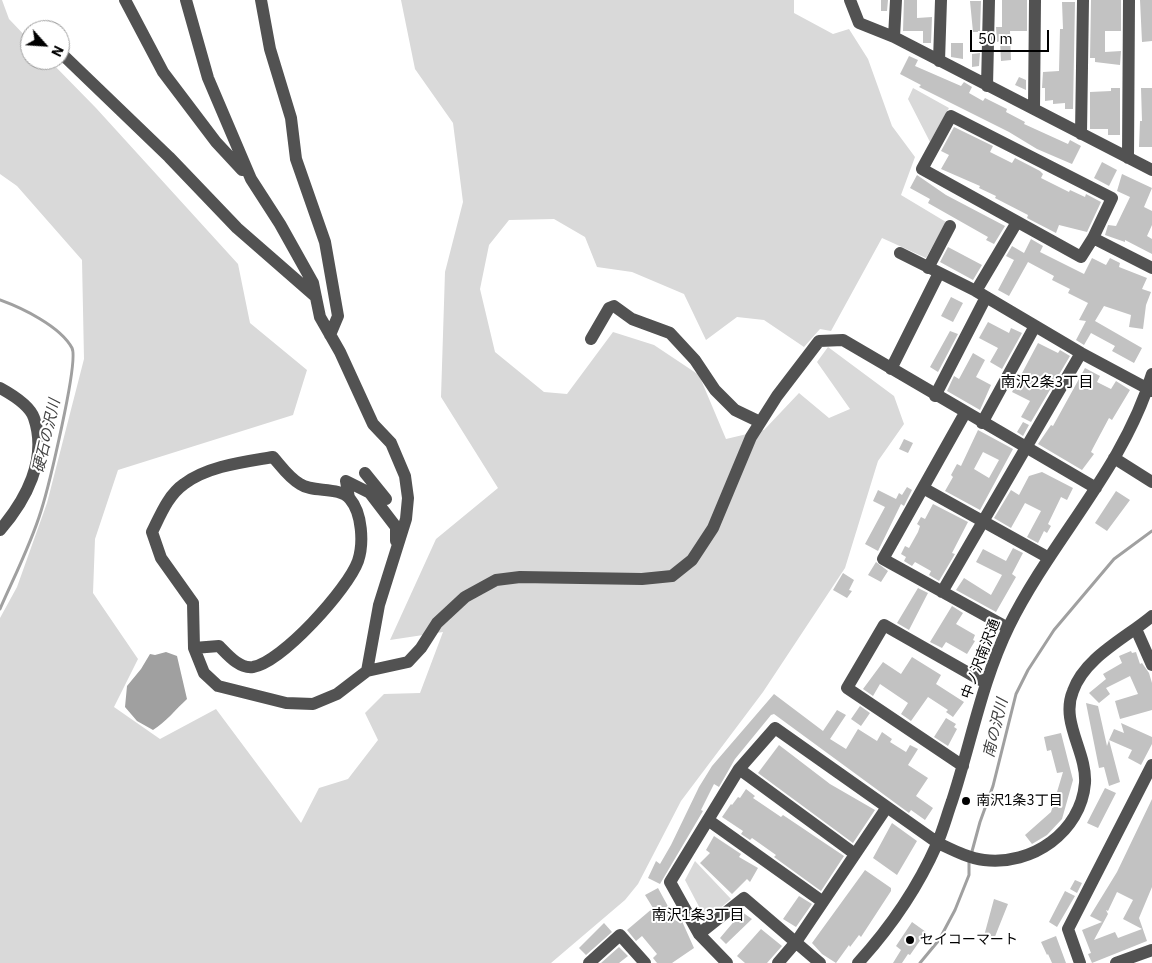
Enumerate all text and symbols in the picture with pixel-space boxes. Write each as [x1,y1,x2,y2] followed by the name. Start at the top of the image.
[20,20,70,70] north arrow
[972,20,1051,52] scale bar
[978,29,1013,48] text: 50 m
[47,43,68,60] text: N
[1001,374,1093,392] district label: 南沢2条3丁目
[30,397,64,475] water label: 硬石の沢川
[958,617,1004,701] street label: 中ノ沢南沢通
[980,697,1012,759] water label: 南の沢川
[976,793,1063,809] place label: 南沢1条3丁目
[960,795,972,807] marker: 南沢1条3丁目
[652,907,744,925] district label: 南沢1条3丁目
[920,932,1018,948] place label: セイコーマート
[904,934,916,946] marker: セイコーマート

